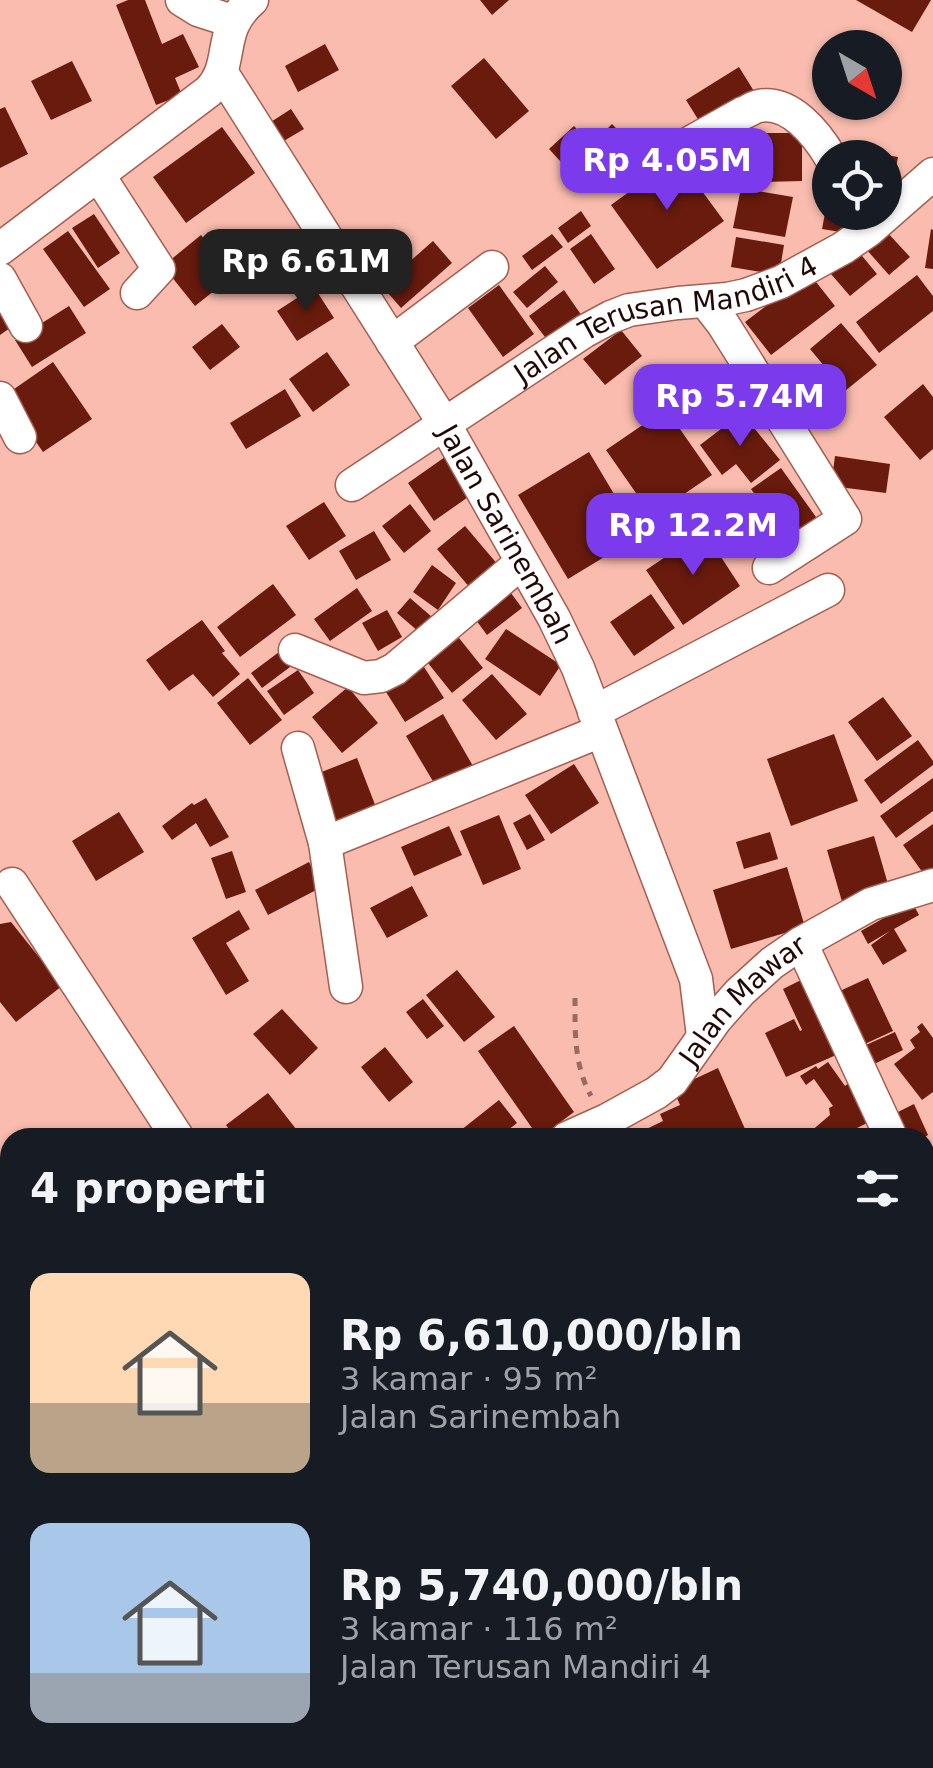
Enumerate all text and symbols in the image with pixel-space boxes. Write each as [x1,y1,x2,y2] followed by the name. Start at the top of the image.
[812,30,902,120] north arrow
[812,30,902,230] map controls
[564,128,770,213] pin: Rp 4.05M
[812,140,902,230] button: locate
[582,141,752,179] text: Rp 4.05M
[203,229,409,314] pin: Rp 6.61M
[221,242,391,280] text: Rp 6.61M
[506,249,823,391] street label: Jalan Terusan Mandiri 4
[637,364,843,449] pin: Rp 5.74M
[655,377,825,415] text: Rp 5.74M
[430,417,580,650] street label: Jalan Sarinembah
[590,493,796,578] pin: Rp 12.2M
[608,506,778,544] text: Rp 12.2M
[671,928,813,1074] street label: Jalan Mawar
[850,1161,905,1216] icon: filters
[30,1164,267,1213] text: 4 properti
[340,1311,743,1360] text: Rp 6,610,000/bln
[110,1313,230,1433] icon: home
[340,1360,597,1398] text: 3 kamar · 95 m²
[340,1398,621,1436] text: Jalan Sarinembah
[340,1561,743,1610] text: Rp 5,740,000/bln
[110,1563,230,1683] icon: home
[340,1610,618,1648] text: 3 kamar · 116 m²
[340,1648,711,1686] text: Jalan Terusan Mandiri 4

